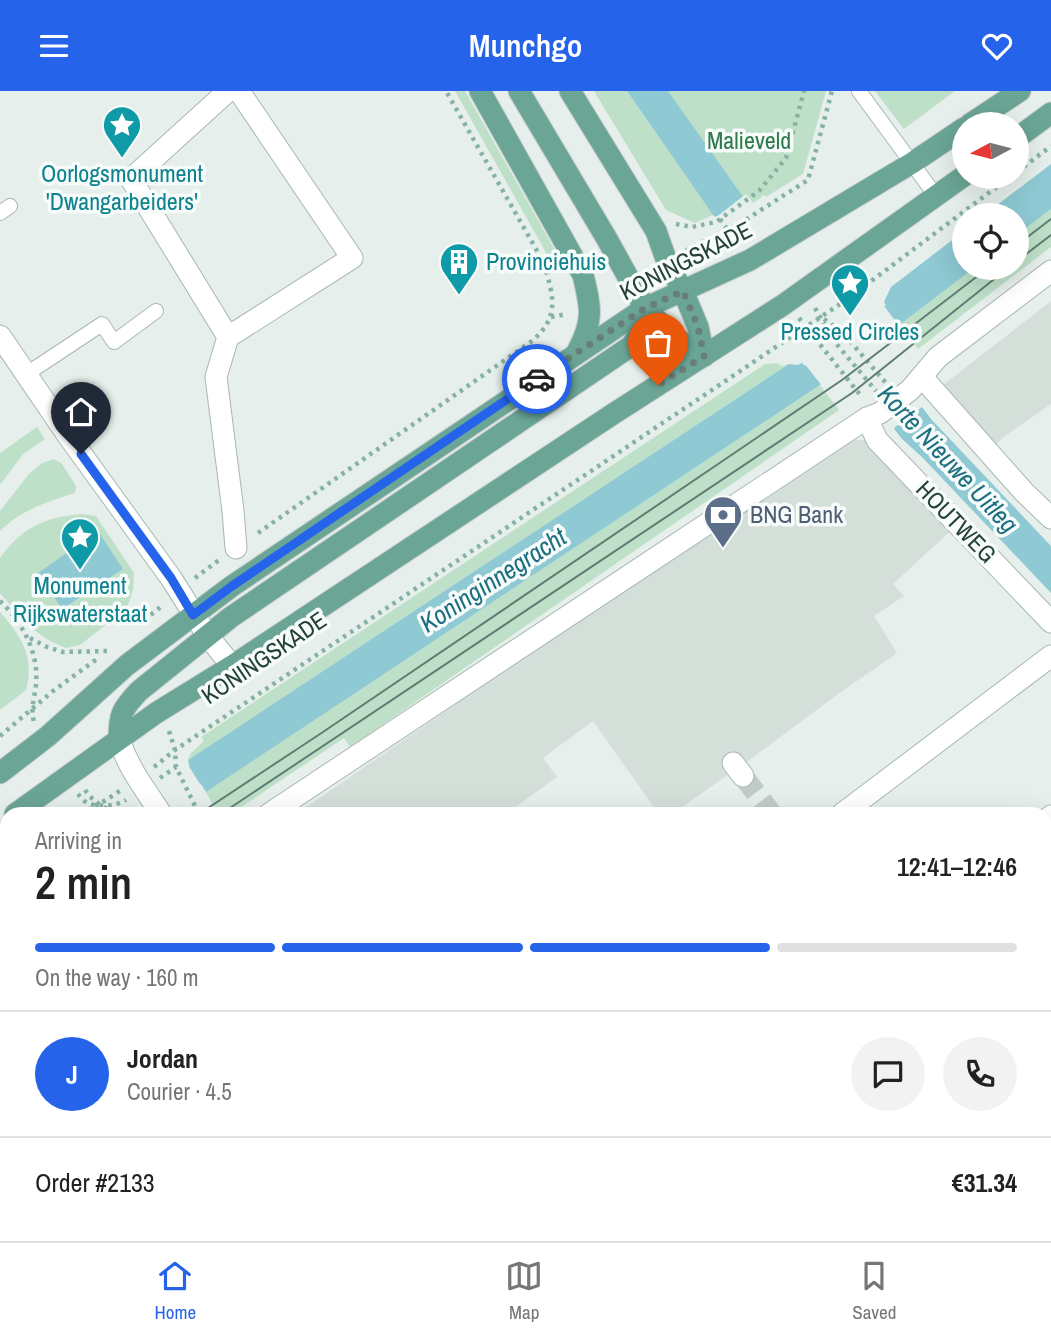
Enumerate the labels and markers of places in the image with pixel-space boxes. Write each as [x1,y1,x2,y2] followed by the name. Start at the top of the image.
[101,104,143,159] place icon: Oorlogsmonument 'Dwangarbeiders'
[41,157,203,217] place label: Oorlogsmonument 'Dwangarbeiders'
[438,241,480,296] building icon: Provinciehuis
[486,245,606,277] place label: Provinciehuis
[829,262,871,317] place icon: Pressed Circles
[628,313,688,385] pin
[781,315,919,347] place label: Pressed Circles
[51,382,111,454] pin
[702,494,744,549] bank icon: BNG Bank
[750,498,843,530] place label: BNG Bank
[59,516,101,571] place icon: Monument Rijkswaterstaat
[13,569,148,629] place label: Monument Rijkswaterstaat

